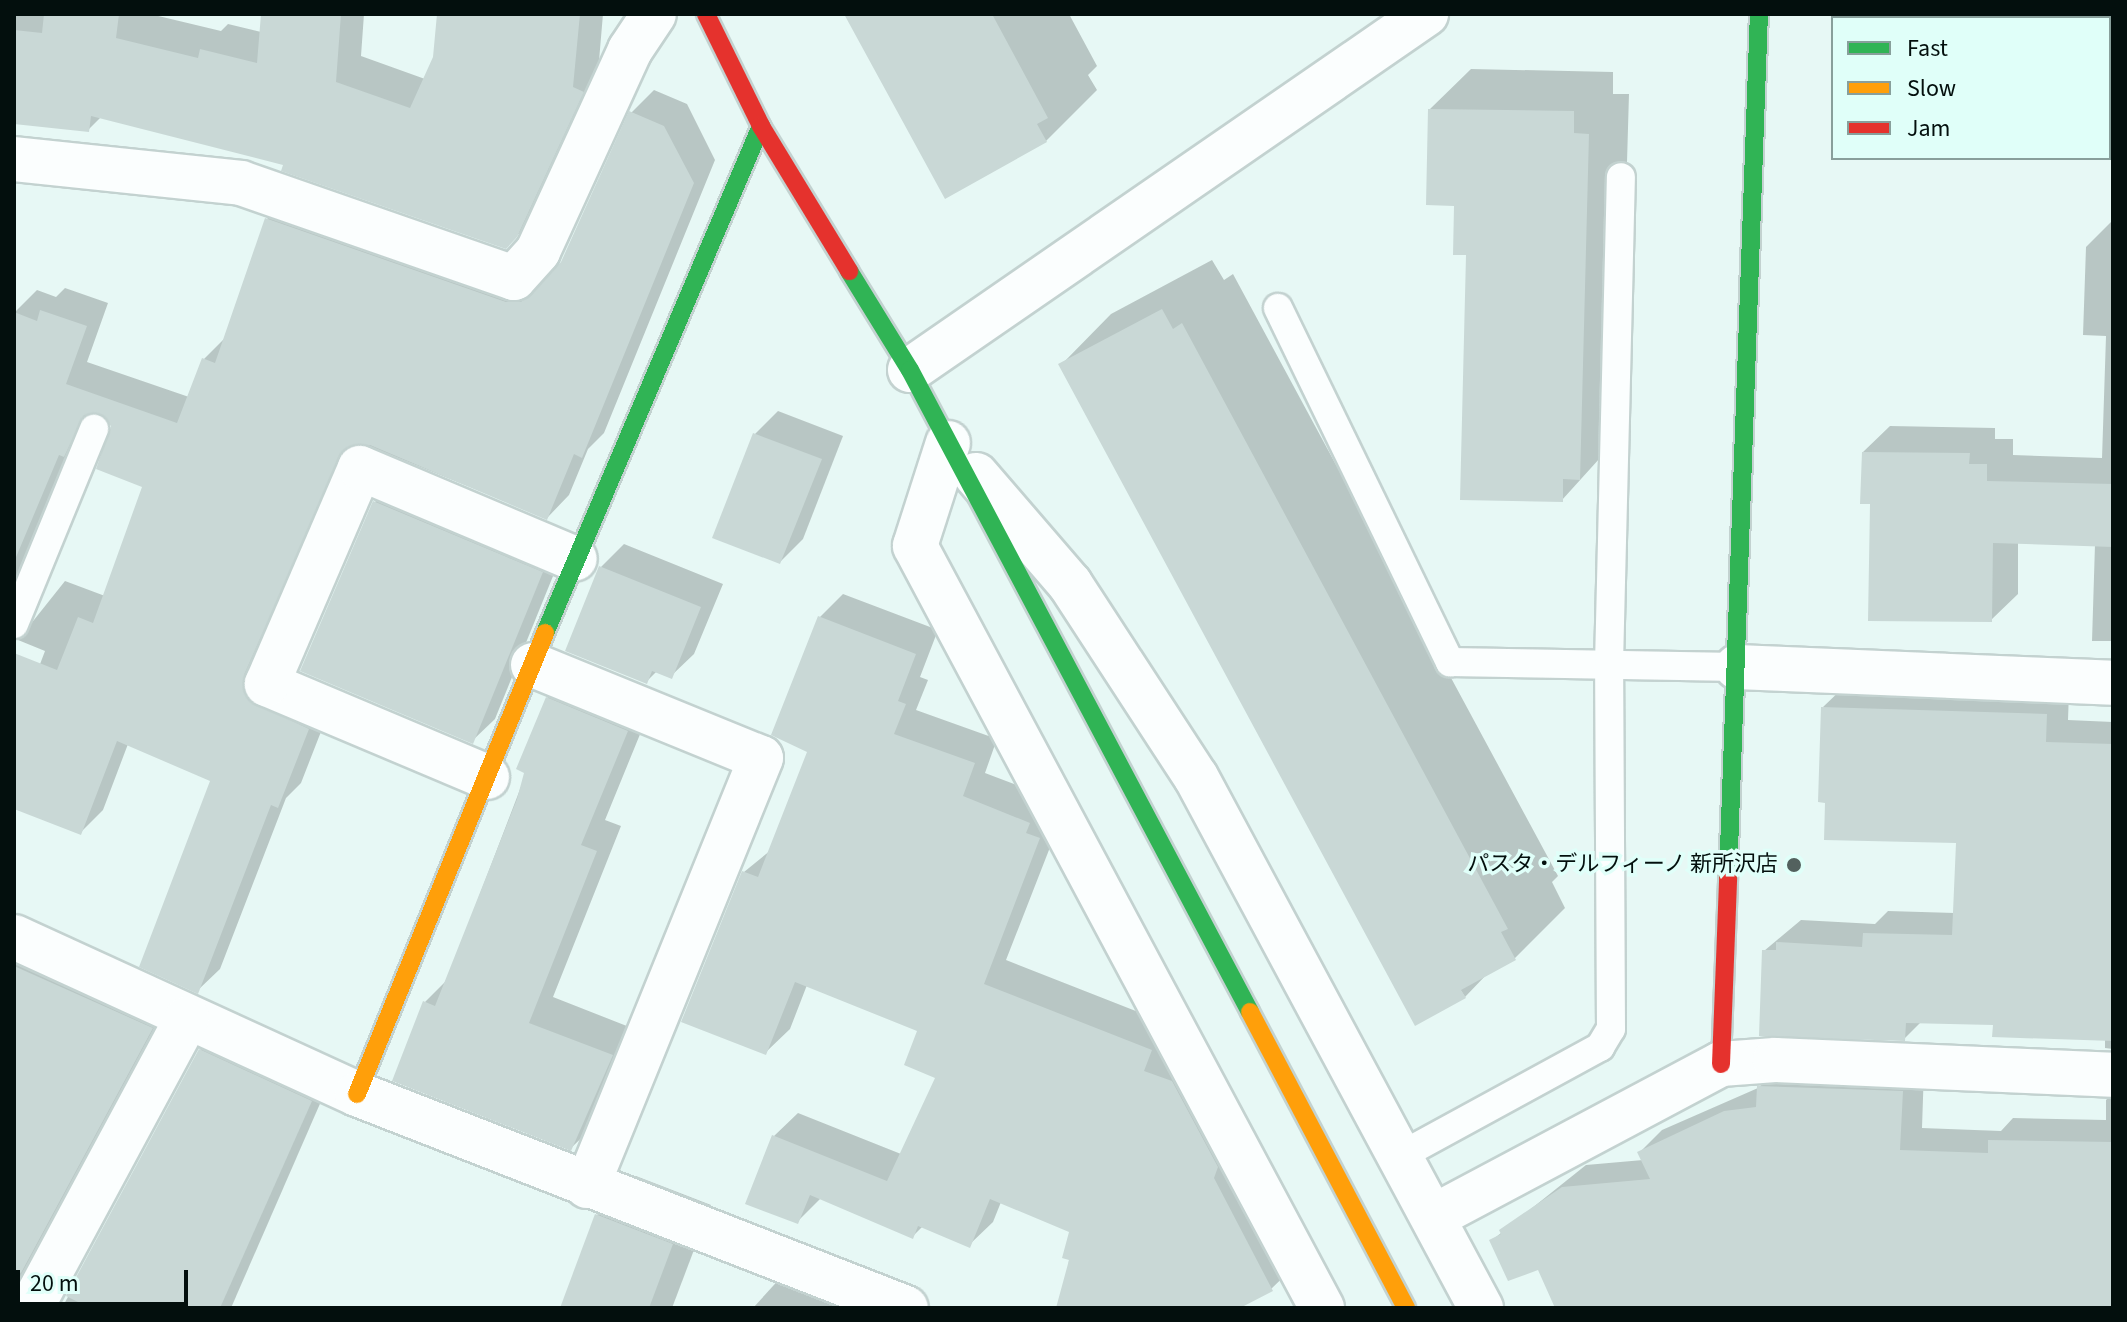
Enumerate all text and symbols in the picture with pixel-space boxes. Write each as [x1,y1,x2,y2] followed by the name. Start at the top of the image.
[1831,16,2111,160] legend
[1907,31,1948,66] text: Fast
[1907,71,1956,106] text: Slow
[1907,111,1951,146] text: Jam
[1466,852,1778,878] place label: パスタ・デルフィーノ 新所沢店
[1785,856,1803,874] marker: パスタ・デルフィーノ 新所沢店
[20,1254,192,1304] scale bar
[30,1266,79,1301] text: 20 m

